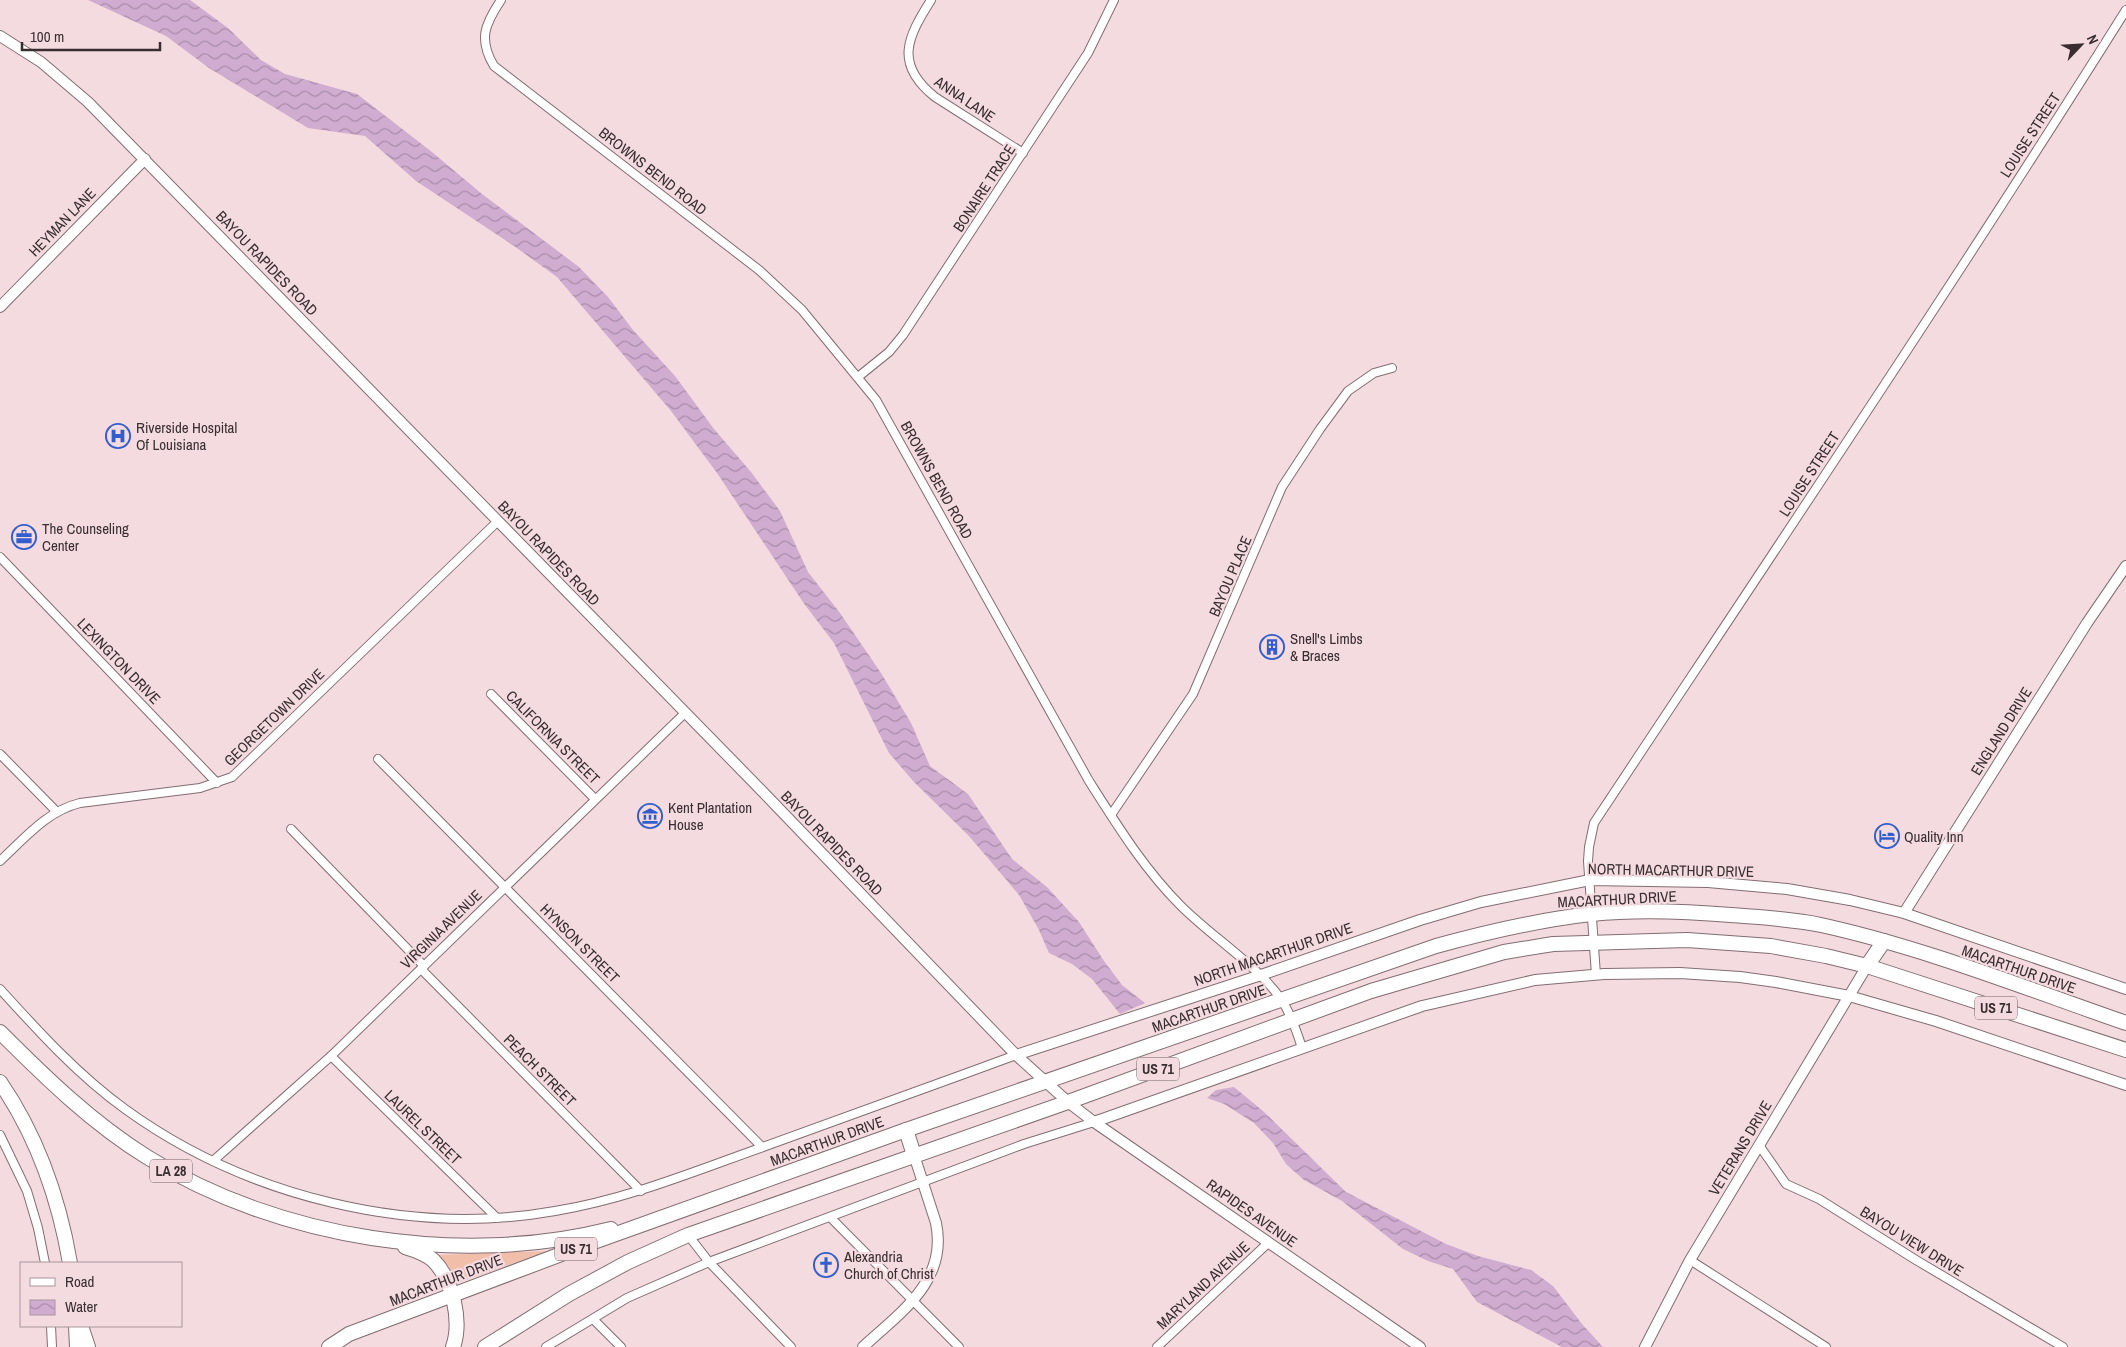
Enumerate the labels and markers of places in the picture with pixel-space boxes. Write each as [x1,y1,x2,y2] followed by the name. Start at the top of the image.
[136,417,237,455] place label: Riverside Hospital Of Louisiana
[105,423,131,449] hospital icon: Riverside Hospital Of Louisiana
[42,518,129,556] place label: The Counseling Center
[11,524,37,550] office icon: The Counseling Center
[1290,628,1363,666] place label: Snell's Limbs & Braces
[1259,634,1285,660] building icon: Snell's Limbs & Braces
[668,797,752,835] place label: Kent Plantation House
[637,803,663,829] museum icon: Kent Plantation House
[1874,823,1900,849] hotel icon: Quality Inn
[1904,826,1964,847] place label: Quality Inn
[843,1246,934,1284] place label: Alexandria Church of Christ
[813,1252,839,1278] church icon: Alexandria Church of Christ

